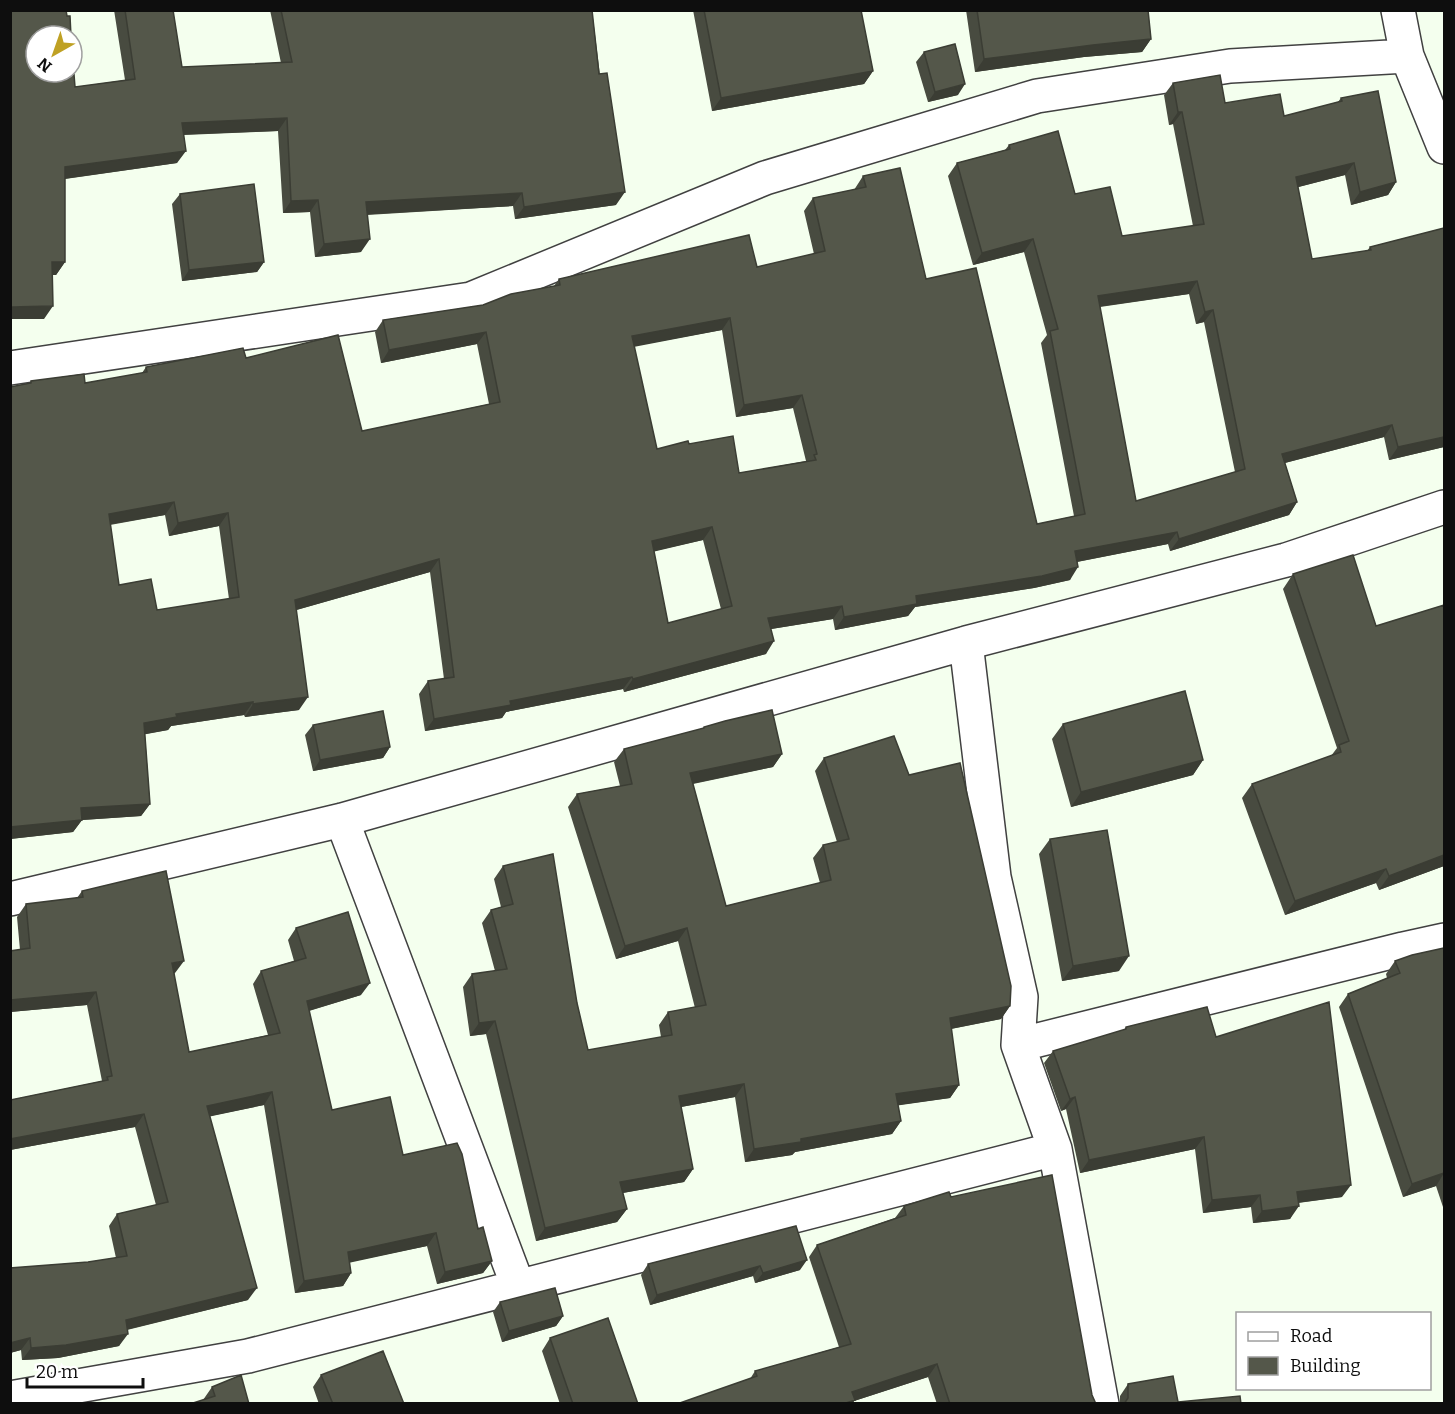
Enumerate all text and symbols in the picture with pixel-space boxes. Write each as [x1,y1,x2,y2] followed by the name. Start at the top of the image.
[24,24,84,84] north arrow
[34,54,56,76] text: N
[1236,1312,1431,1390] legend
[1290,1325,1333,1347] text: Road
[27,1351,142,1389] scale bar
[1290,1355,1361,1377] text: Building
[36,1361,78,1383] text: 20 m

